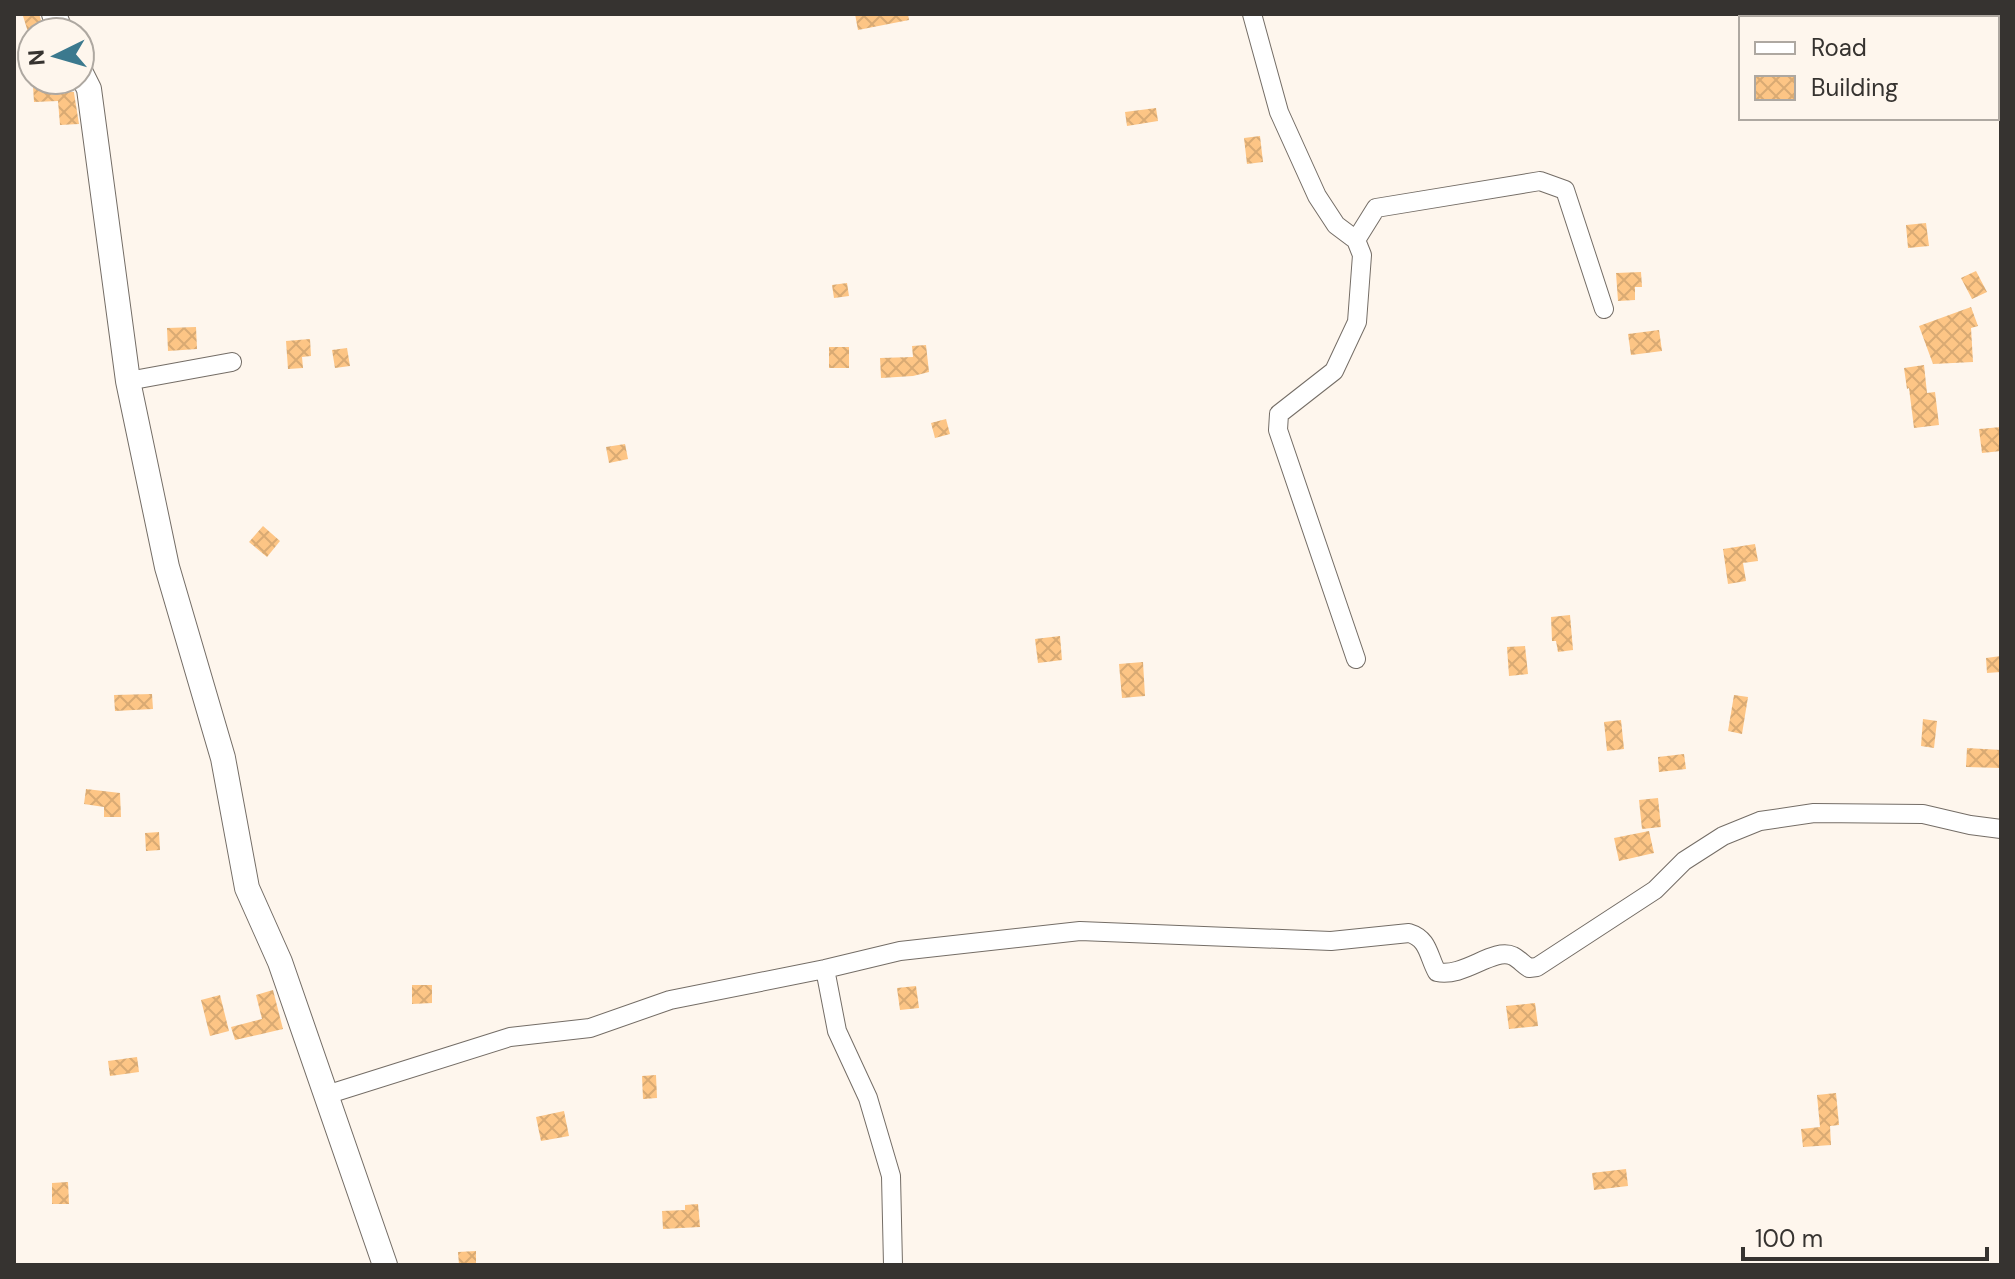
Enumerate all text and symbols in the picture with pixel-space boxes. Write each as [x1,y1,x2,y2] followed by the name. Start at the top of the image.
[16,16,96,96] north arrow
[1739,16,1999,120] legend
[1811,32,1867,63] text: Road
[21,48,52,67] text: N
[1811,72,1898,103] text: Building
[1743,1211,1987,1261] scale bar
[1755,1223,1823,1254] text: 100 m

